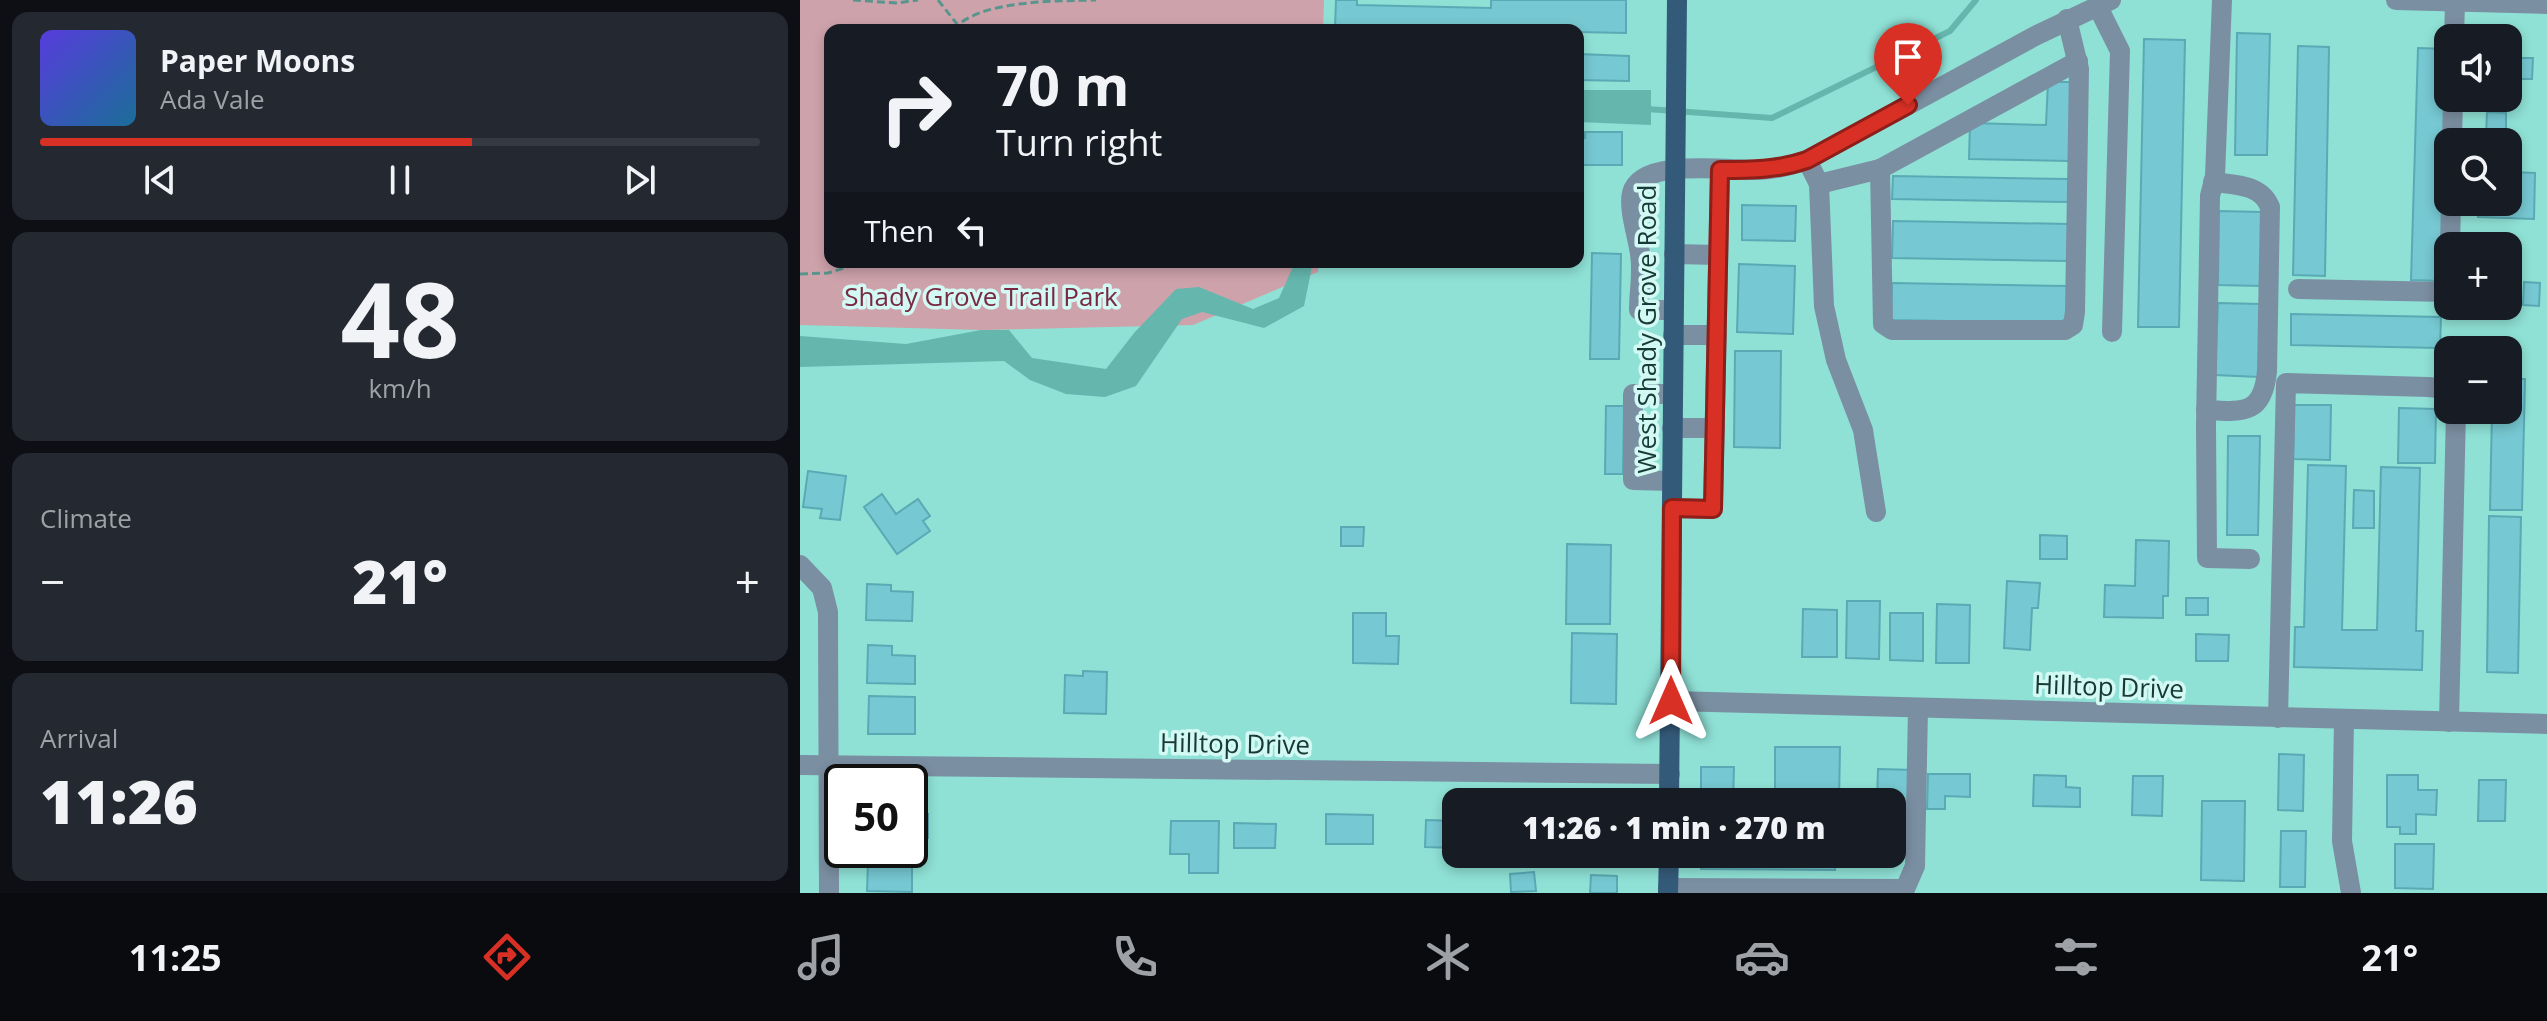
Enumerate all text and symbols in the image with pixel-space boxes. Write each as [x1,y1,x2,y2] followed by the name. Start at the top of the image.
[1874,23,1942,105] pin
[2434,24,2522,424] map controls
[2434,24,2522,112] button: sound
[1886,35,1930,79] icon: arrive
[160,40,355,81] text: Paper Moons
[996,46,1130,122] text: 70 m
[864,56,968,160] icon: right
[160,81,265,117] text: Ada Vale
[996,118,1162,167] text: Turn right
[2434,128,2522,216] button: search
[138,158,182,202] icon: previous
[378,158,422,202] icon: pause
[618,158,662,202] icon: next
[1628,185,1664,473] street label: West Shady Grove Road
[950,208,994,252] icon: left
[864,210,934,251] text: Then
[2434,232,2522,320] button: +
[341,247,459,388] text: 48
[844,278,1118,314] park label: Shady Grove Trail Park
[2434,336,2522,424] button: −
[368,370,432,406] text: km/h
[40,500,132,536] text: Climate
[352,540,448,622] text: 21°
[40,551,65,611] text: −
[735,551,760,611] text: +
[1629,659,1713,743] position arrow
[2033,665,2185,707] street label: Hilltop Drive
[40,720,118,756] text: Arrival
[1160,724,1310,762] street label: Hilltop Drive
[40,760,198,842] text: 11:26
[824,764,928,868] speed limit sign: 50
[1522,807,1826,848] text: 11:26 · 1 min · 270 m
[479,929,535,985] icon: directions
[793,929,849,985] icon: music
[1107,929,1163,985] icon: phone
[1420,929,1476,985] icon: climate
[1734,929,1790,985] icon: car
[2048,929,2104,985] icon: filters
[129,933,221,982] text: 11:25
[2362,933,2418,982] text: 21°

